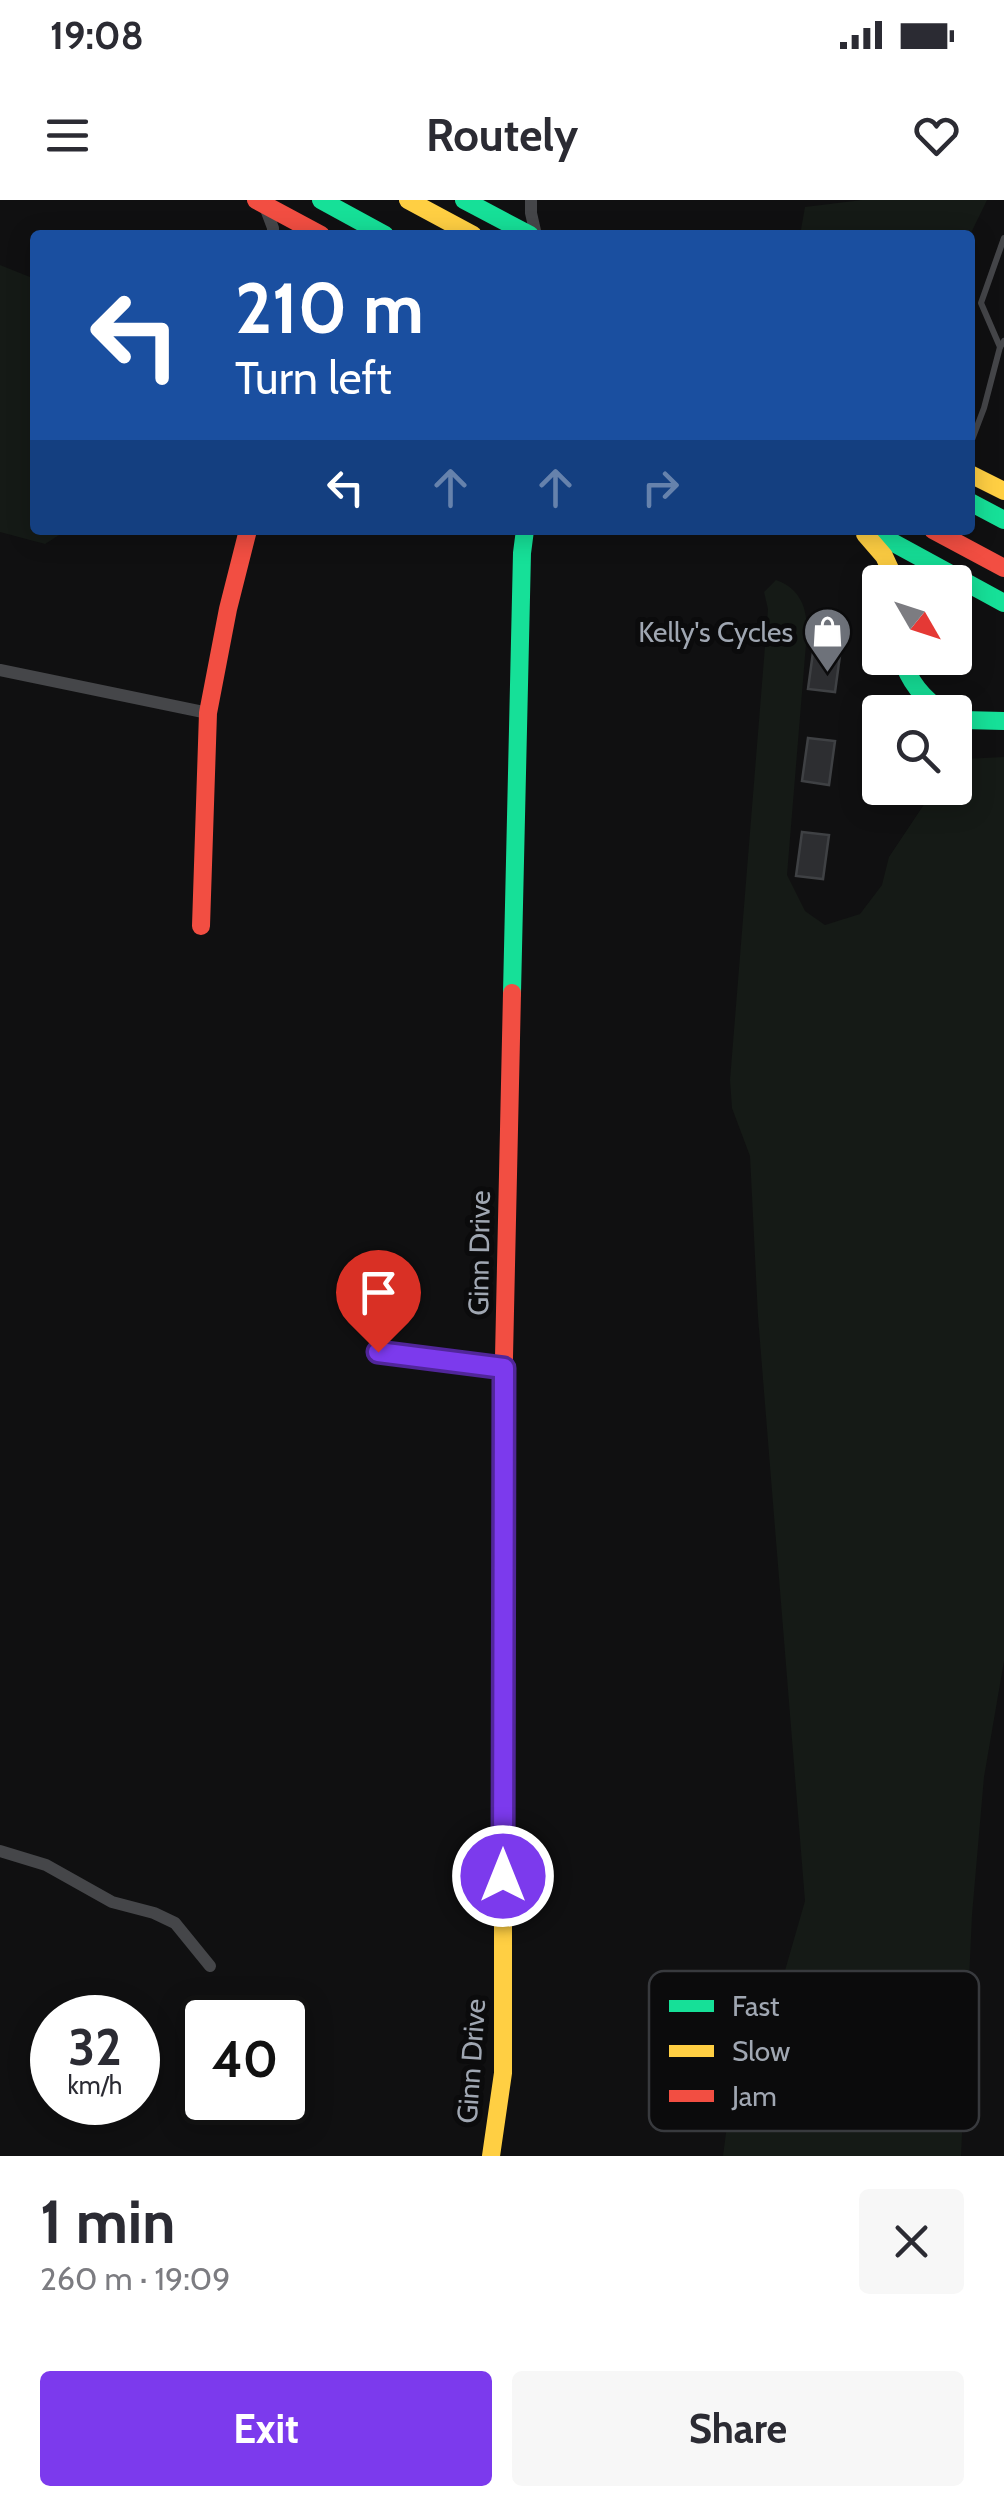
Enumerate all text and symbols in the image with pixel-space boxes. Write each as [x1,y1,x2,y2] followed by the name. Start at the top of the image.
[50,12,144,59] text: 19:08
[40,108,95,163] icon: menu
[426,108,578,162] text: Routely
[909,108,964,163] icon: heart
[235,265,424,351] text: 210 m
[70,270,200,400] icon: left
[235,351,392,405] text: Turn left
[318,460,373,515] icon: left
[423,460,478,515] icon: ahead
[528,460,583,515] icon: ahead
[633,460,688,515] icon: right
[862,565,972,675] north arrow
[862,565,972,805] map controls
[802,606,854,674] shop icon: Kelly's Cycles
[638,615,793,649] place label: Kelly's Cycles
[862,695,972,805] button: search
[461,1190,497,1316] street label: Ginn Drive
[336,1250,421,1353] pin
[351,1265,406,1320] icon: arrive
[451,1824,555,1928] position arrow
[649,1971,979,2131] legend
[732,1989,780,2023] text: Fast
[180,1995,310,2125] speed limit sign: 40
[450,1997,492,2125] street label: Ginn Drive
[68,2017,122,2078] text: 32
[732,2034,790,2068] text: Slow
[68,2070,122,2100] text: km/h
[731,2079,777,2113] text: Jam
[40,2185,175,2258] text: 1 min
[859,2189,964,2294] button: close
[40,2259,230,2298] text: 260 m · 19:09
[40,2371,492,2486] button: Exit
[512,2371,964,2486] button: Share

